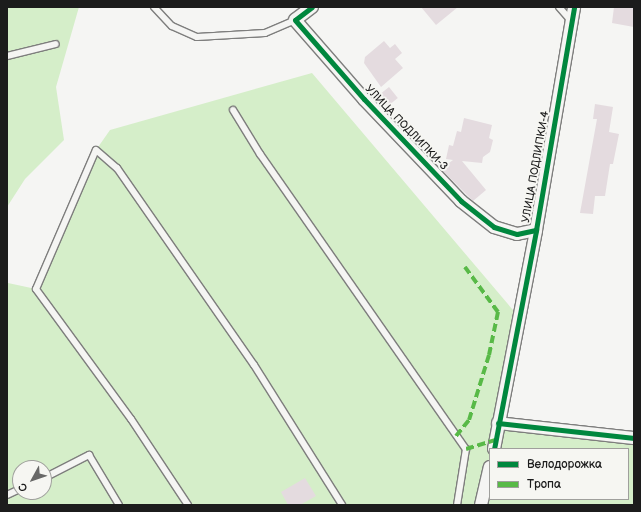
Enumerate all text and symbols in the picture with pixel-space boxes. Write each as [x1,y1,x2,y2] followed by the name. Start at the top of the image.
[362,83,450,173] street label: УЛИЦА ПОДЛИПКИ-3
[520,110,552,224] street label: УЛИЦА ПОДЛИПКИ-4
[489,448,629,500] legend
[527,457,602,472] text: Велодорожка
[12,460,52,500] north arrow
[527,477,561,492] text: Тропа
[16,480,31,495] text: С

